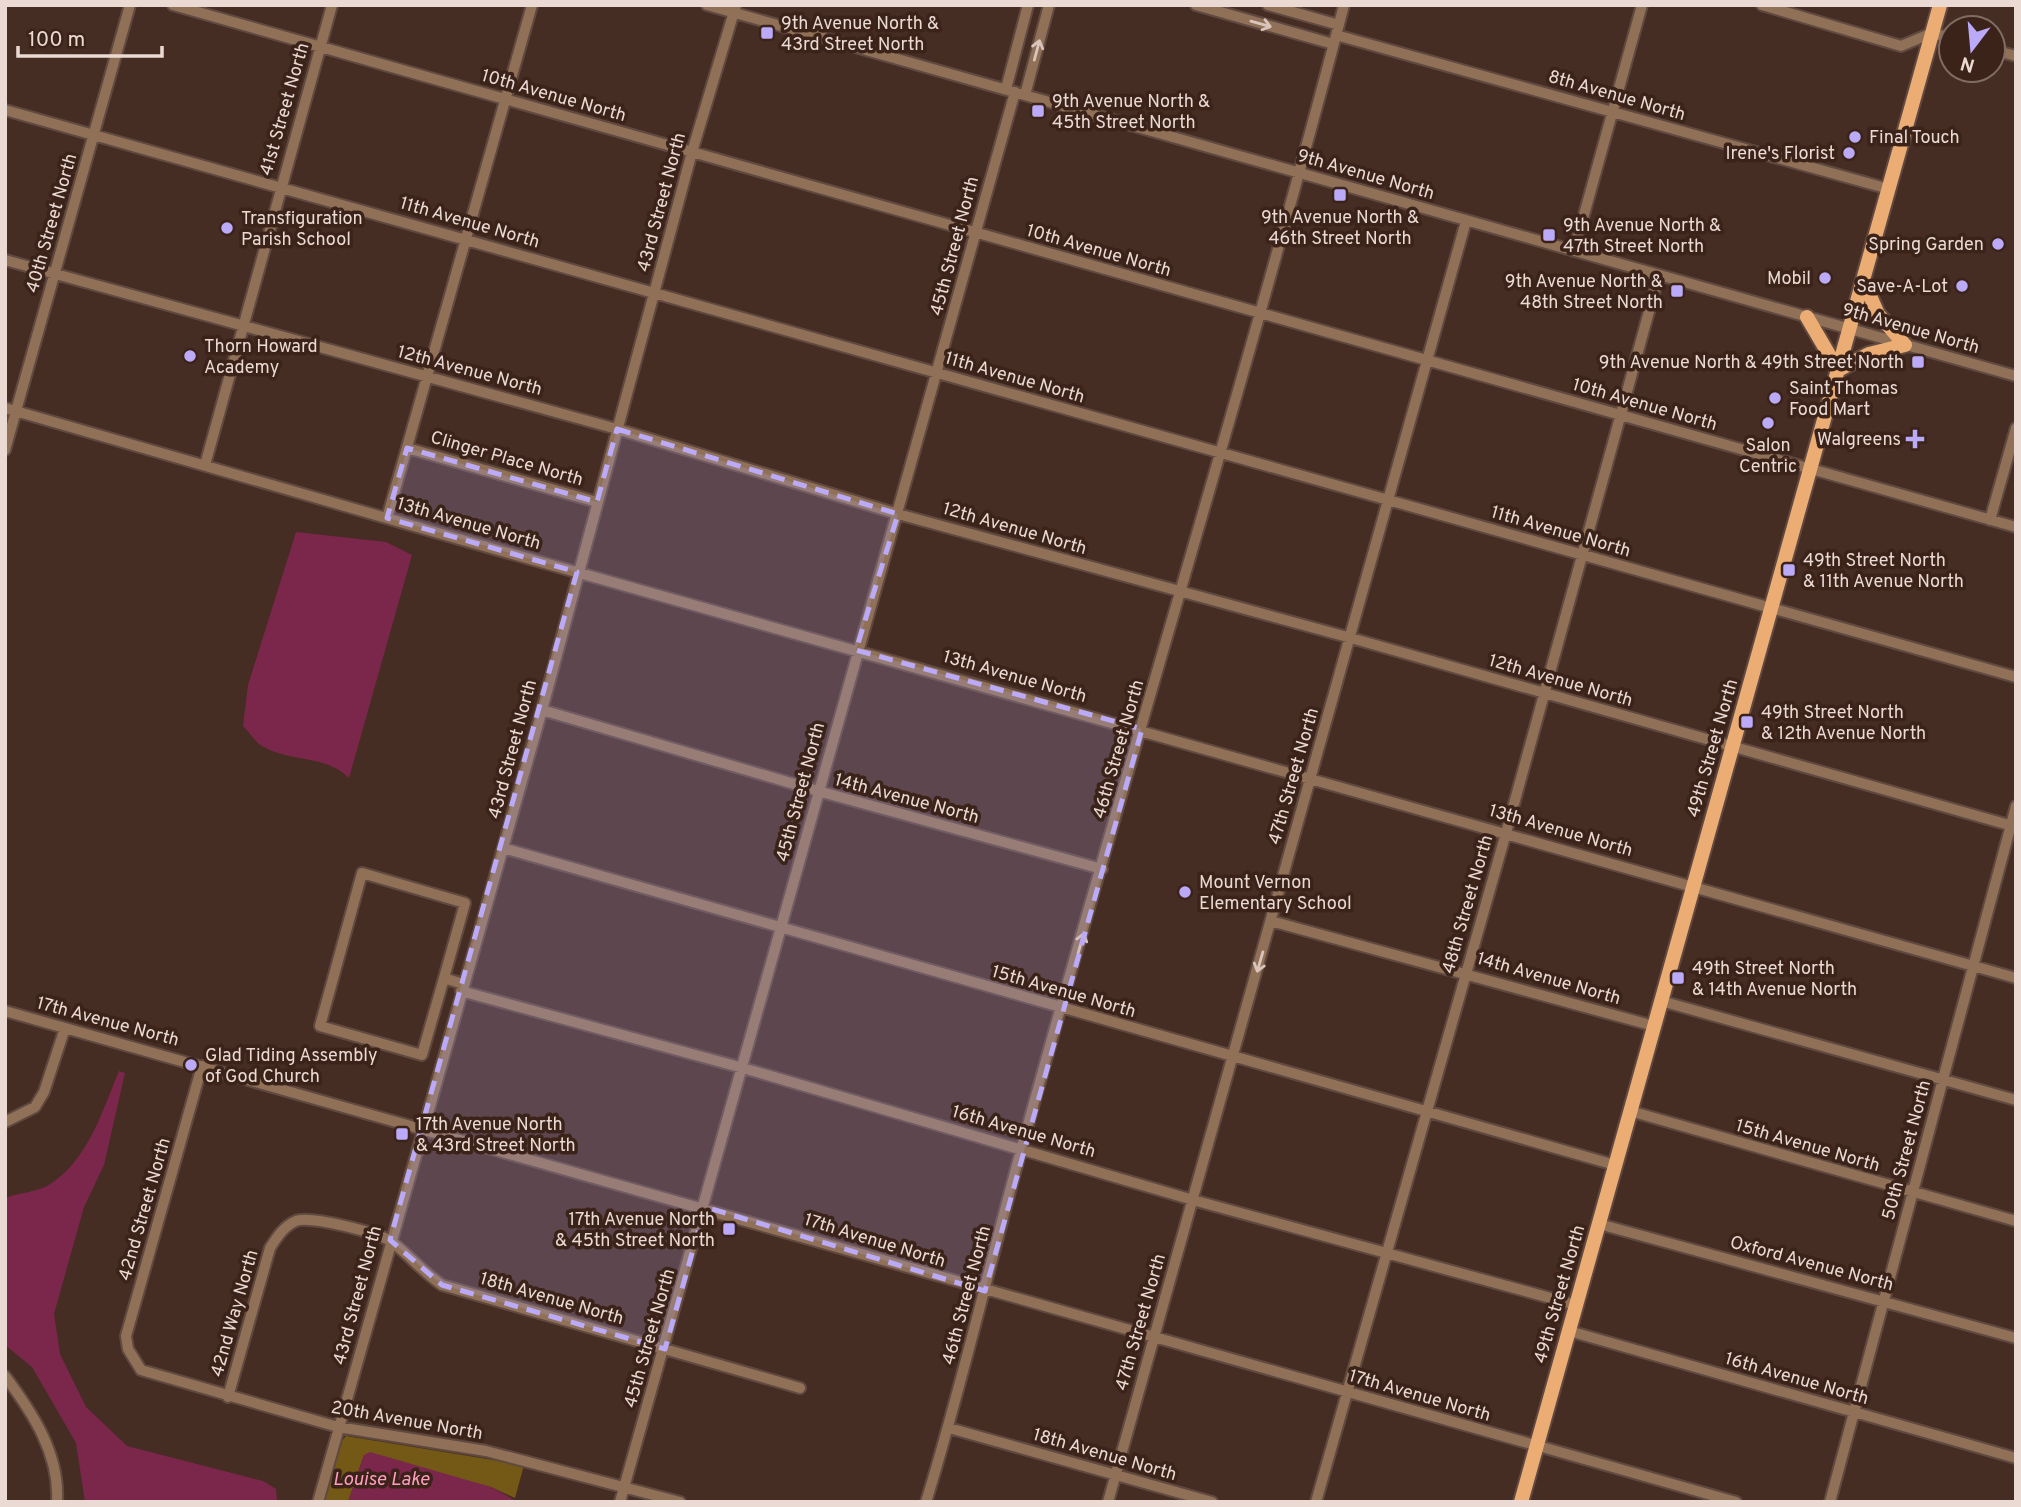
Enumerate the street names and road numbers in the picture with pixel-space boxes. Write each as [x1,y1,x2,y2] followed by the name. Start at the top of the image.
[255,40,315,179] street label: 41st Street North
[479,65,629,128] street label: 10th Avenue North
[1545,66,1688,127] street label: 8th Avenue North
[633,130,692,275] street label: 43rd Street North
[1294,145,1437,206] street label: 9th Avenue North
[22,151,83,296] street label: 40th Street North
[926,174,985,319] street label: 45th Street North
[397,192,542,254] street label: 11th Avenue North
[1024,220,1174,283] street label: 10th Avenue North
[1839,299,1982,360] street label: 9th Avenue North
[395,341,544,402] street label: 12th Avenue North
[942,347,1087,409] street label: 11th Avenue North
[1570,374,1720,437] street label: 10th Avenue North
[428,427,586,492] street label: Clinger Place North
[394,493,543,556] street label: 13th Avenue North
[940,498,1089,561] street label: 12th Avenue North
[1488,501,1633,563] street label: 11th Avenue North
[940,646,1089,709] street label: 13th Avenue North
[1486,650,1635,713] street label: 12th Avenue North
[484,677,543,822] street label: 43rd Street North
[1089,677,1150,821] street label: 46th Street North
[1683,677,1744,820] street label: 49th Street North
[1264,705,1325,847] street label: 47th Street North
[772,720,831,865] street label: 45th Street North
[832,769,981,830] street label: 14th Avenue North
[1486,800,1635,863] street label: 13th Avenue North
[1438,832,1499,976] street label: 48th Street North
[1474,948,1623,1011] street label: 14th Avenue North
[989,961,1138,1024] street label: 15th Avenue North
[34,992,181,1053] street label: 17th Avenue North
[1878,1078,1937,1223] street label: 50th Street North
[949,1101,1098,1164] street label: 16th Avenue North
[1733,1115,1882,1178] street label: 15th Avenue North
[114,1135,177,1283] street label: 42nd Street North
[801,1209,948,1274] street label: 17th Avenue North
[329,1223,388,1368] street label: 43rd Street North
[938,1223,997,1367] street label: 46th Street North
[1530,1223,1591,1366] street label: 49th Street North
[1727,1232,1896,1297] street label: Oxford Avenue North
[206,1247,265,1380] street label: 42nd Way North
[1111,1251,1172,1393] street label: 47th Street North
[620,1266,681,1411] street label: 45th Street North
[477,1268,626,1331] street label: 18th Avenue North
[1722,1348,1871,1411] street label: 16th Avenue North
[1346,1365,1493,1428] street label: 17th Avenue North
[329,1397,484,1446] street label: 20th Avenue North
[1030,1424,1179,1487] street label: 18th Avenue North

